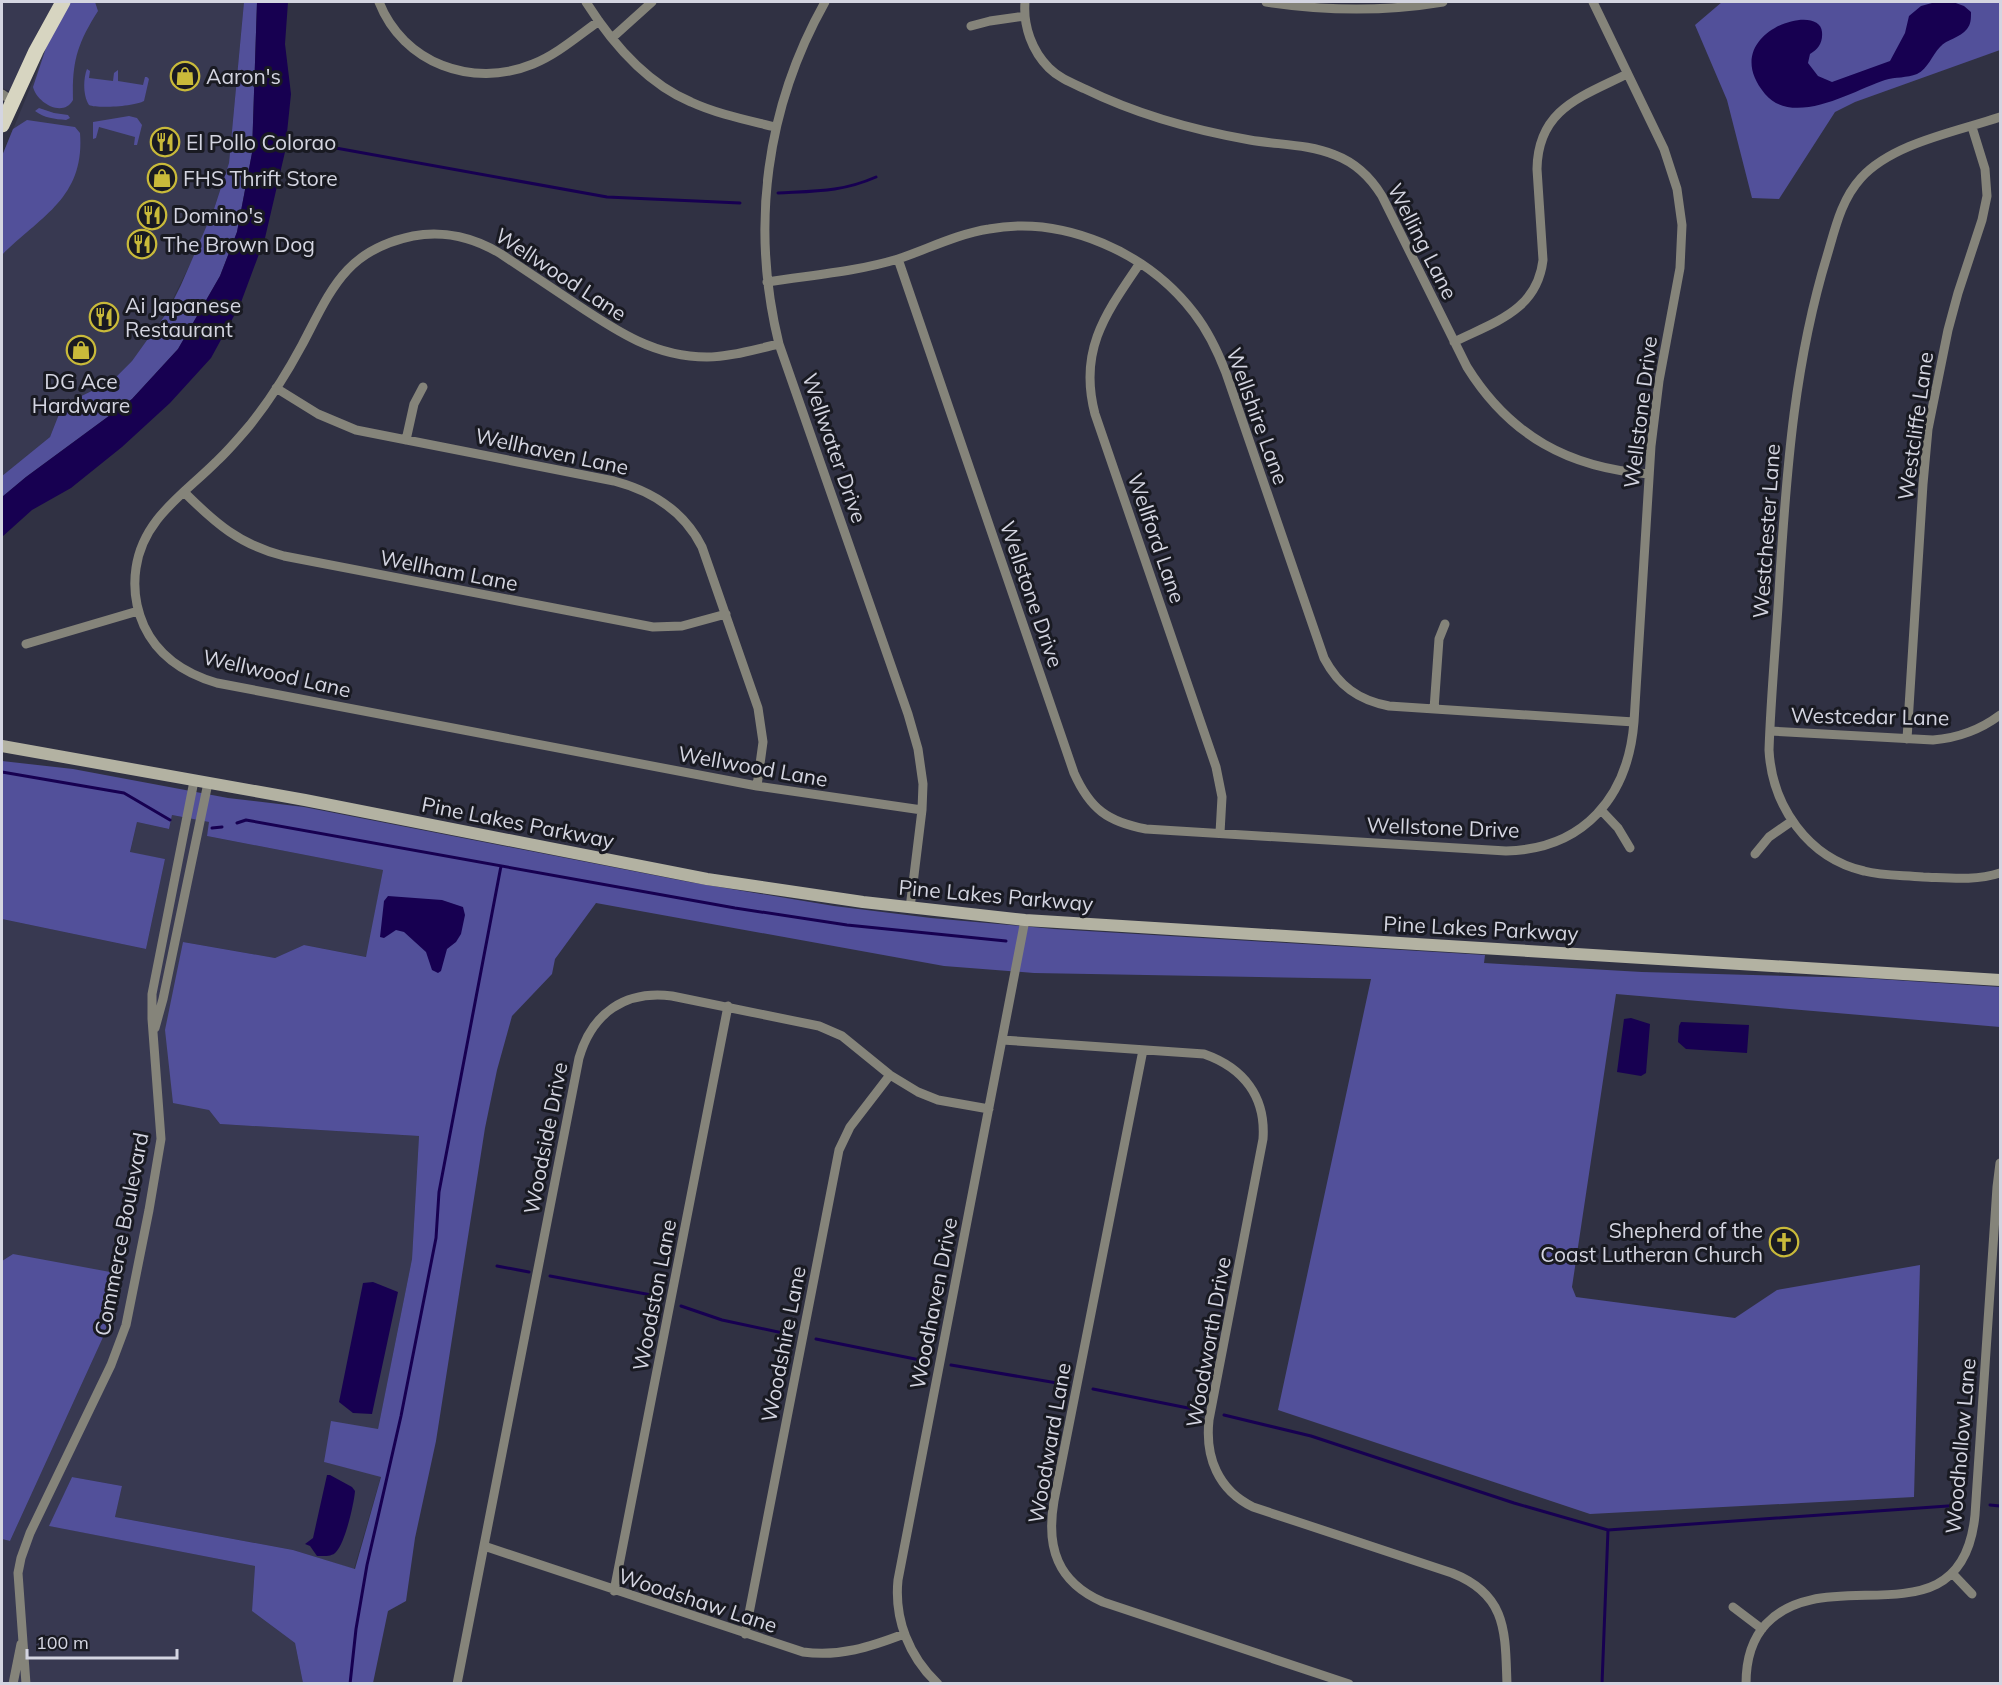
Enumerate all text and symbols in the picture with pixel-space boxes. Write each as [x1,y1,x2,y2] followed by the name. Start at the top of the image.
[169,60,201,92] shop icon: Aaron's
[206,63,281,89] place label: Aaron's
[149,126,181,158] restaurant icon: El Pollo Colorao
[186,129,336,155] place label: El Pollo Colorao
[146,162,178,194] shop icon: FHS Thrift Store
[183,165,338,191] place label: FHS Thrift Store
[1383,179,1463,303] street label: Welling Lane
[136,199,168,231] restaurant icon: Domino's
[173,202,263,228] place label: Domino's
[490,222,632,326] street label: Wellwood Lane
[126,228,158,260] restaurant icon: The Brown Dog
[163,231,315,257] place label: The Brown Dog
[125,292,241,342] place label: Ai Japanese Restaurant
[88,301,120,333] restaurant icon: Ai Japanese Restaurant
[65,334,97,366] shop icon: DG Ace Hardware
[1618,334,1662,490] street label: Wellstone Drive
[1221,344,1295,488] street label: Wellshire Lane
[1892,350,1938,502] street label: Westcliffe Lane
[32,368,130,418] place label: DG Ace Hardware
[797,370,873,526] street label: Wellwater Drive
[473,422,631,480] street label: Wellhaven Lane
[1747,443,1785,619] street label: Westchester Lane
[1123,470,1191,606] street label: Wellford Lane
[995,517,1069,671] street label: Wellstone Drive
[378,544,520,596] street label: Wellham Lane
[200,643,354,703] street label: Wellwood Lane
[1790,702,1950,730] street label: Westcedar Lane
[676,740,830,792] street label: Wellwood Lane
[420,791,616,853] street label: Pine Lakes Parkway
[1366,811,1520,843] street label: Wellstone Drive
[898,874,1094,916] street label: Pine Lakes Parkway
[1383,910,1579,946] street label: Pine Lakes Parkway
[518,1060,572,1216] street label: Woodside Drive
[89,1130,153,1338] street label: Commerce Boulevard
[904,1215,962,1391] street label: Woodhaven Drive
[627,1217,681,1373] street label: Woodston Lane
[1540,1217,1763,1267] place label: Shepherd of the Coast Lutheran Church
[1768,1226,1800,1258] church icon: Shepherd of the Coast Lutheran Church
[1180,1255,1236,1429] street label: Woodworth Drive
[755,1264,811,1424] street label: Woodshire Lane
[1939,1357,1981,1535] street label: Woodhollow Lane
[1022,1361,1076,1525] street label: Woodward Lane
[615,1562,781,1638] street label: Woodshaw Lane
[27,1622,177,1660] scale bar
[36,1631,89,1654] text: 100 m

